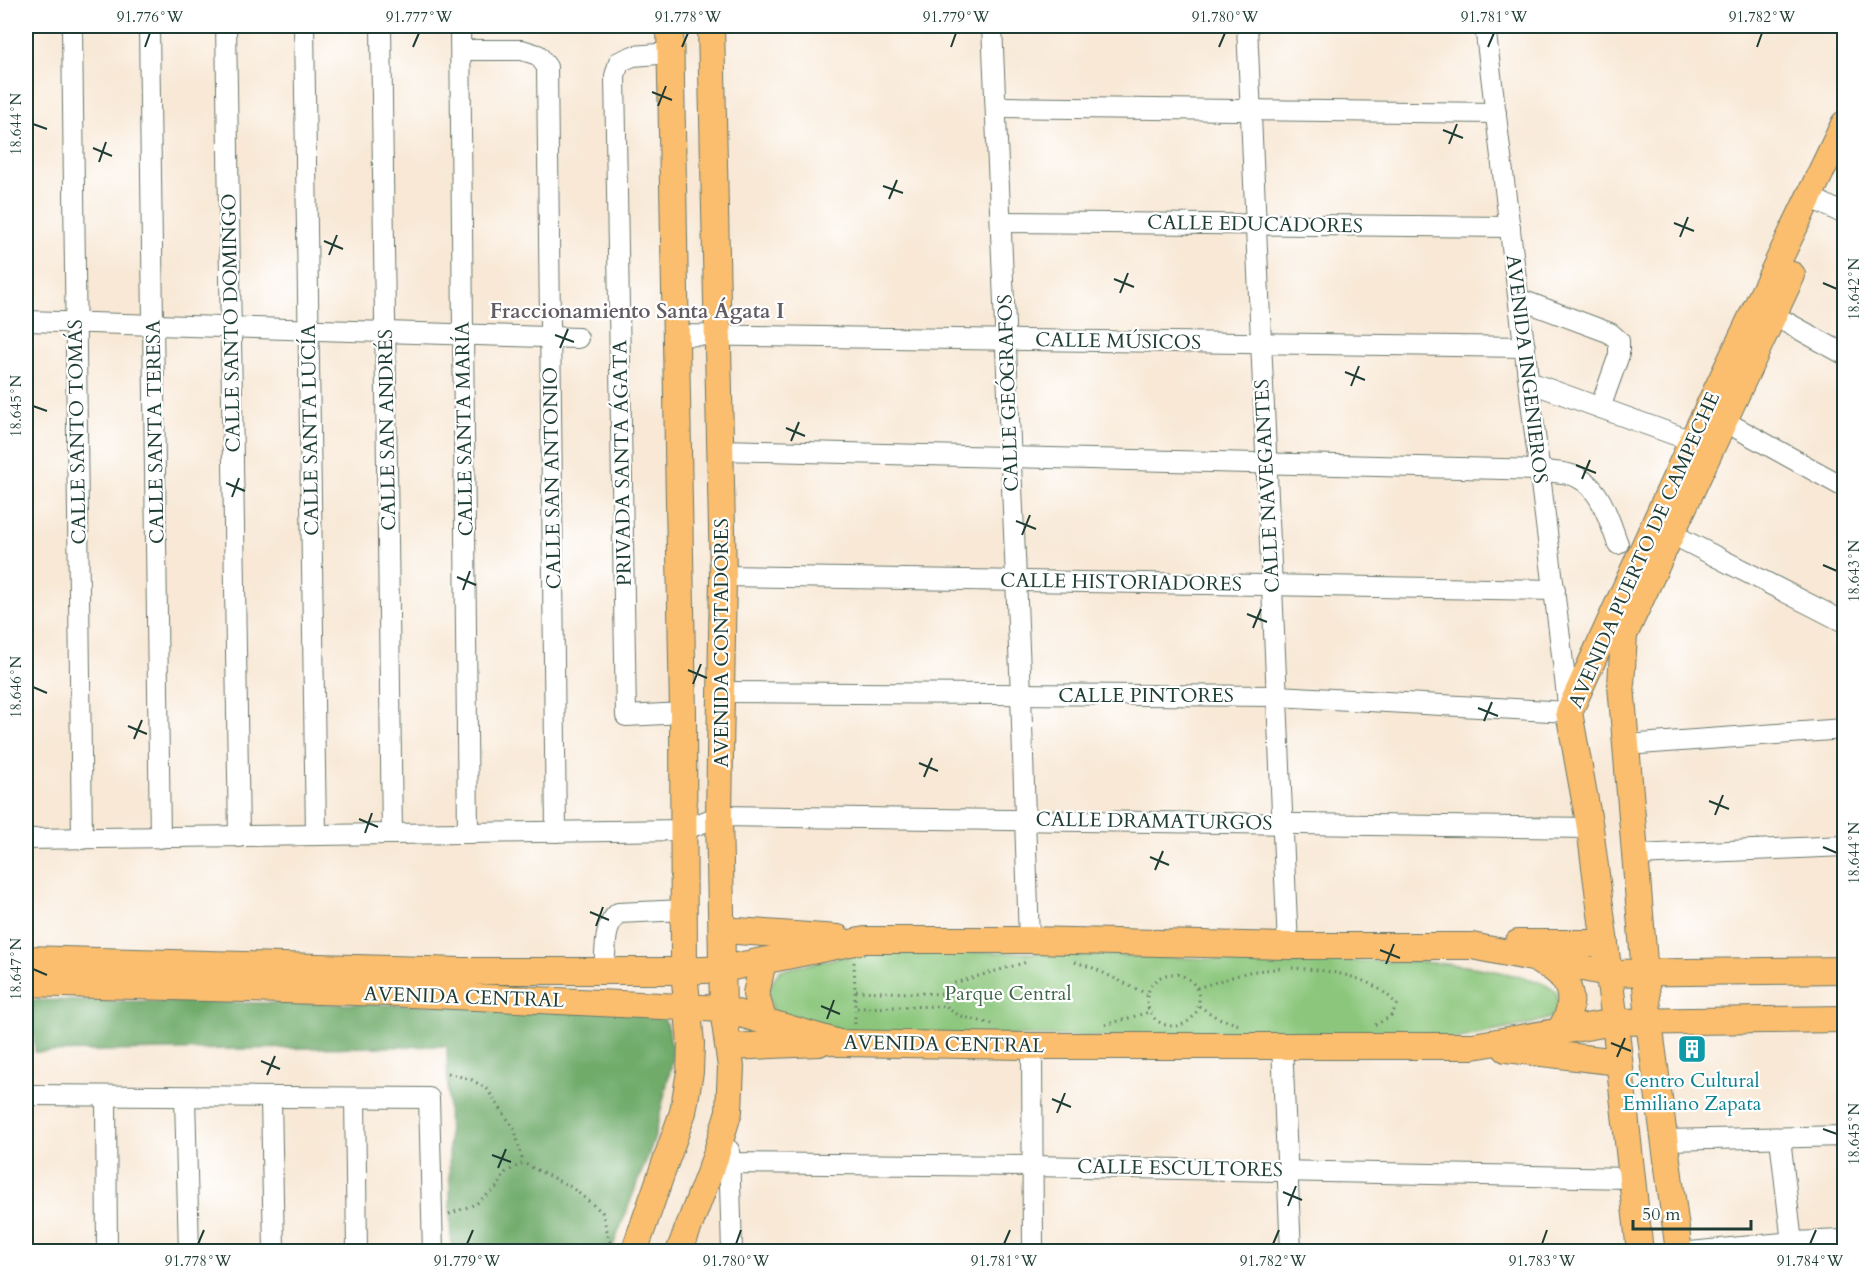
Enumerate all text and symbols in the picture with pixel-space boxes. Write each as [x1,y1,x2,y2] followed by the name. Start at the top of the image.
[117,7,184,27] text: 91.776°W
[386,7,453,27] text: 91.777°W
[655,7,722,27] text: 91.778°W
[923,7,990,27] text: 91.779°W
[1192,7,1259,27] text: 91.780°W
[1461,7,1528,27] text: 91.781°W
[1729,7,1796,27] text: 91.782°W
[6,92,26,155] text: 18.644°N
[215,193,247,453] street label: CALLE SANTO DOMINGO
[1147,209,1363,239] street label: CALLE EDUCADORES
[1500,253,1554,485] street label: AVENIDA INGENIEROS
[1844,257,1864,320] text: 18.642°N
[991,294,1025,492] street label: CALLE GEÓGRAFOS
[490,297,784,326] district label: Fraccionamiento Santa Ágata I
[62,319,92,545] street label: CALLE SANTO TOMÁS
[140,319,170,544] street label: CALLE SANTA TERESA
[449,321,479,537] street label: CALLE SANTA MARÍA
[295,323,325,536] street label: CALLE SANTA LUCÍA
[1035,326,1201,356] street label: CALLE MÚSICOS
[372,329,402,531] street label: CALLE SAN ANDRÉS
[606,339,638,586] street label: PRIVADA SANTA ÁGATA
[537,367,567,589] street label: CALLE SAN ANTONIO
[6,374,26,437] text: 18.645°N
[1248,378,1286,594] street label: CALLE NAVEGANTES
[1562,388,1726,712] street label: AVENIDA PUERTO DE CAMPECHE
[708,518,735,768] street label: AVENIDA CONTADORES
[1844,539,1864,602] text: 18.643°N
[1000,566,1242,598] street label: CALLE HISTORIADORES
[6,655,26,718] text: 18.646°N
[1058,682,1234,709] street label: CALLE PINTORES
[1035,805,1273,837] street label: CALLE DRAMATURGOS
[1844,821,1864,884] text: 18.644°N
[6,937,26,1000] text: 18.647°N
[363,980,566,1014] street label: AVENIDA CENTRAL
[945,980,1071,1007] park label: Parque Central
[843,1029,1045,1059] street label: AVENIDA CENTRAL
[1676,1033,1708,1065] building icon: Centro Cultural Emiliano Zapata
[1623,1067,1762,1117] place label: Centro Cultural Emiliano Zapata
[1844,1102,1864,1165] text: 18.645°N
[1077,1153,1283,1183] street label: CALLE ESCULTORES
[1633,1193,1752,1231] scale bar
[1642,1202,1681,1227] text: 50 m
[165,1251,232,1271] text: 91.778°W
[434,1251,501,1271] text: 91.779°W
[703,1251,770,1271] text: 91.780°W
[971,1251,1038,1271] text: 91.781°W
[1240,1251,1307,1271] text: 91.782°W
[1509,1251,1576,1271] text: 91.783°W
[1777,1251,1844,1271] text: 91.784°W

